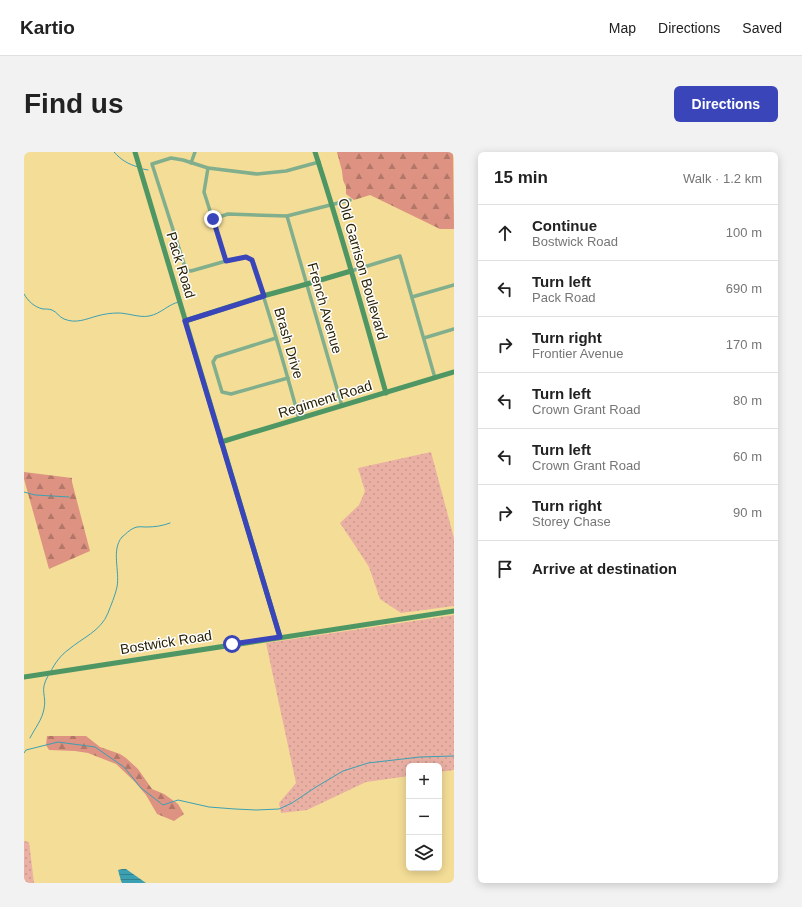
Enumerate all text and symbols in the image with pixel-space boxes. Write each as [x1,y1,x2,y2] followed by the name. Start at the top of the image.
[20,17,75,38] text: Kartio
[609,20,636,36] text: Map
[658,20,720,36] text: Directions
[742,20,782,36] text: Saved
[674,86,778,122] button: Directions
[24,88,124,119] text: Find us
[494,168,548,187] text: 15 min
[683,171,762,186] text: Walk · 1.2 km
[335,196,391,342] street label: Old Garrison Boulevard
[204,210,222,228] route end
[532,217,597,234] text: Continue
[494,222,516,244] icon: ahead
[726,225,762,240] text: 100 m
[163,230,199,300] street label: Pack Road
[532,234,618,249] text: Bostwick Road
[304,261,346,356] street label: French Avenue
[532,273,591,290] text: Turn left
[494,278,516,300] icon: left
[726,281,762,296] text: 690 m
[532,290,596,305] text: Pack Road
[271,306,307,381] street label: Brash Drive
[532,329,602,346] text: Turn right
[494,334,516,356] icon: right
[726,337,762,352] text: 170 m
[532,346,624,361] text: Frontier Avenue
[276,377,374,421] street label: Regiment Road
[532,385,591,402] text: Turn left
[494,390,516,412] icon: left
[733,393,762,408] text: 80 m
[532,402,640,417] text: Crown Grant Road
[532,441,591,458] text: Turn left
[494,446,516,468] icon: left
[733,449,762,464] text: 60 m
[532,458,640,473] text: Crown Grant Road
[532,497,602,514] text: Turn right
[494,502,516,524] icon: right
[733,505,762,520] text: 90 m
[532,514,611,529] text: Storey Chase
[494,558,516,580] icon: arrive
[532,560,677,577] text: Arrive at destination
[119,627,213,657] street label: Bostwick Road
[223,635,241,653] route start
[406,763,442,871] map controls
[406,763,442,799] button: +
[406,799,442,835] button: −
[406,835,442,871] button: layers

